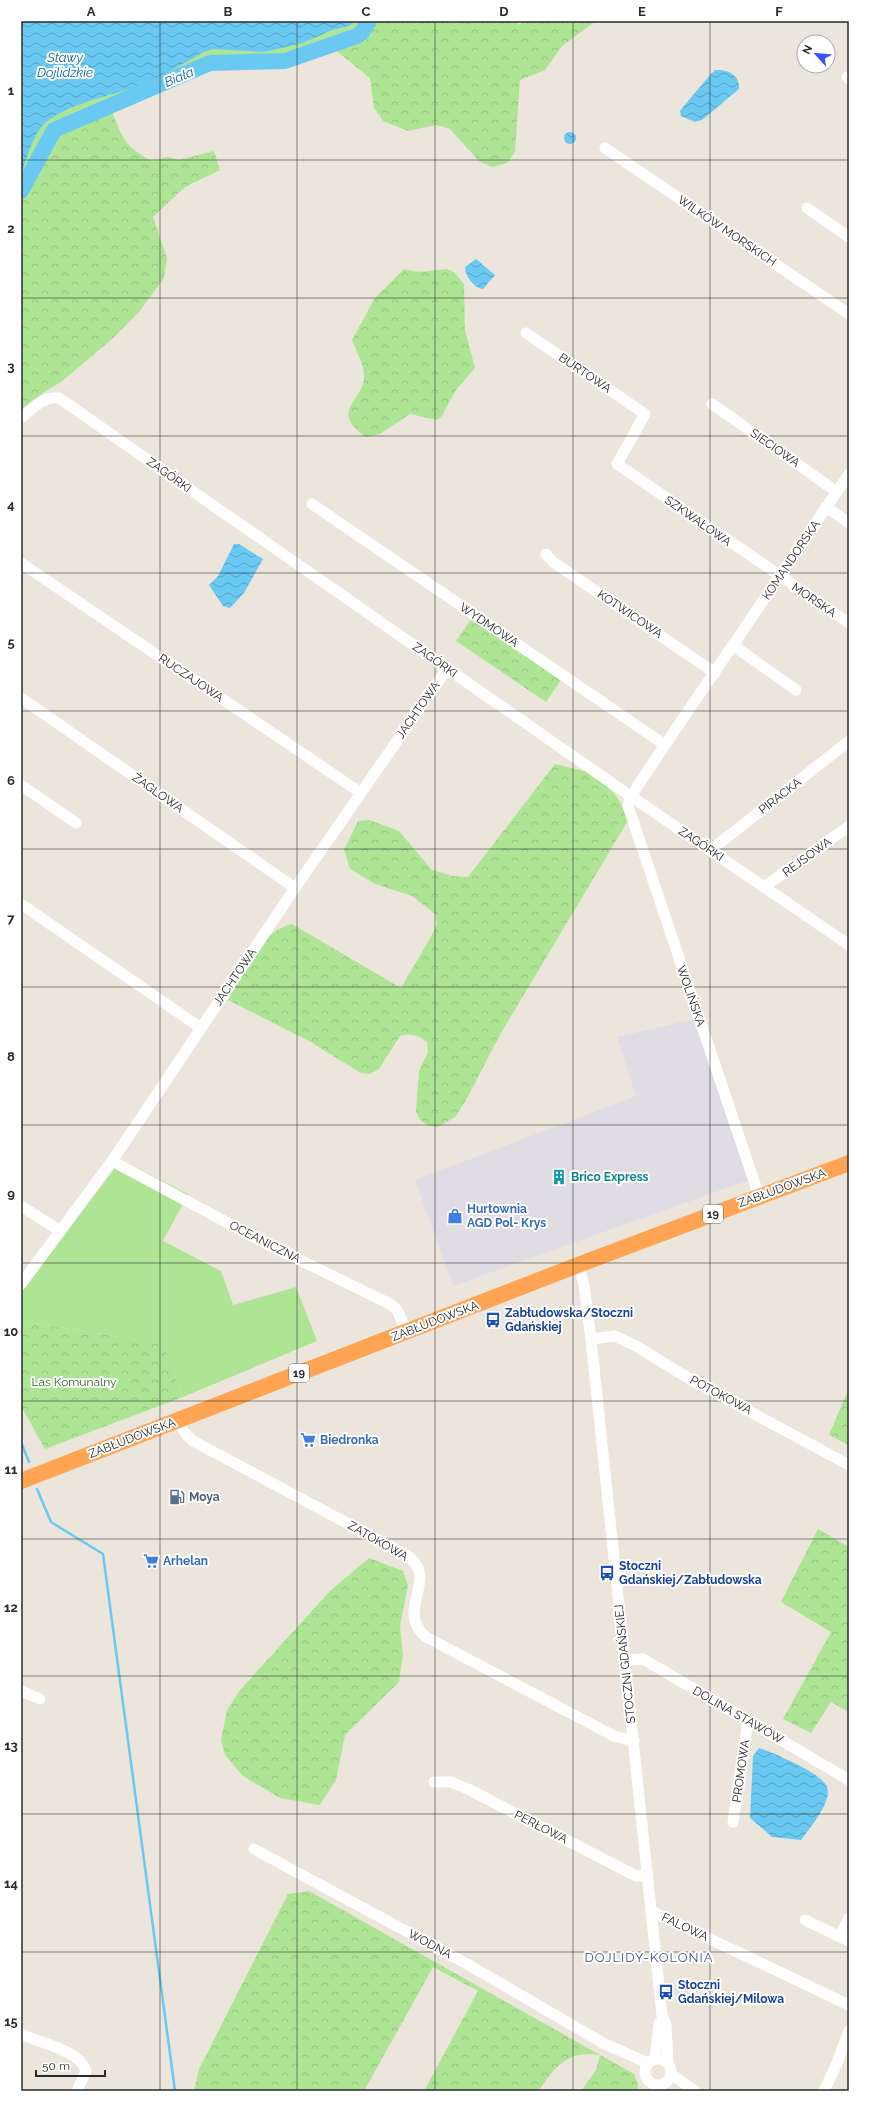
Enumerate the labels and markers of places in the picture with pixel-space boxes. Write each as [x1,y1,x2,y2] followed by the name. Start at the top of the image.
[550,1168,568,1186] building icon: Brico Express
[571,1170,649,1184] place label: Brico Express
[467,1202,546,1230] place label: Hurtownia AGD Pol- Krys
[446,1207,464,1225] shop icon: Hurtownia AGD Pol- Krys
[505,1306,633,1334] place label: Zabłudowska/Stoczni Gdańskiej
[484,1311,502,1329] bus stop icon: Zabłudowska/Stoczni Gdańskiej
[299,1431,317,1449] supermarket icon: Biedronka
[320,1433,379,1447] place label: Biedronka
[168,1488,186,1506] fuel station icon: Moya
[189,1490,220,1504] place label: Moya
[142,1552,160,1570] supermarket icon: Arhelan
[163,1554,208,1568] place label: Arhelan
[619,1559,762,1587] place label: Stoczni Gdańskiej/Zabłudowska
[598,1564,616,1582] bus stop icon: Stoczni Gdańskiej/Zabłudowska
[678,1978,784,2006] place label: Stoczni Gdańskiej/Milowa
[657,1983,675,2001] bus stop icon: Stoczni Gdańskiej/Milowa

